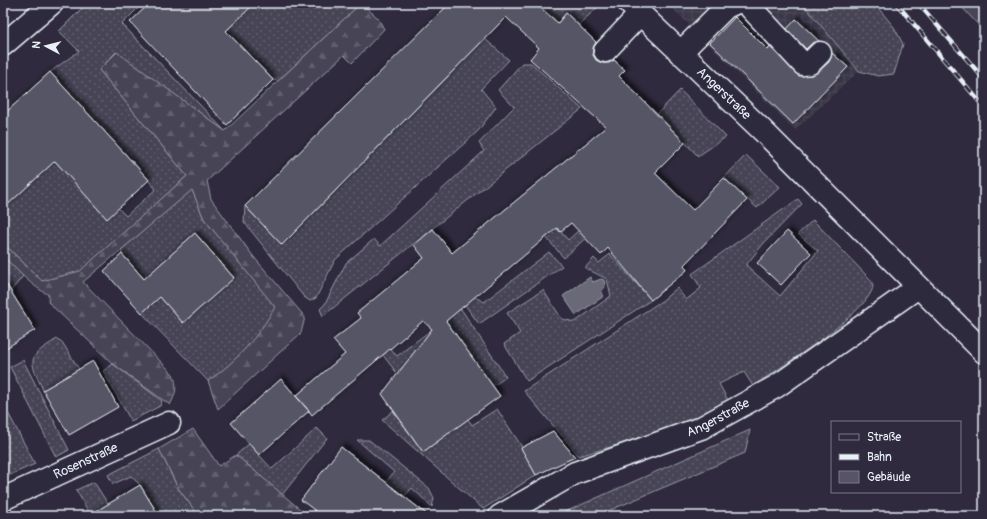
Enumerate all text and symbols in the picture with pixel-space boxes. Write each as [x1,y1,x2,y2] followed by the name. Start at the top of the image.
[26,26,66,66] north arrow
[30,40,44,49] text: N
[693,64,755,123] street label: Angerstraße
[685,395,753,440] street label: Angerstraße
[831,421,961,493] legend
[867,430,901,445] text: Straße
[51,439,121,483] street label: Rosenstraße
[867,450,892,465] text: Bahn
[867,470,911,485] text: Gebäude

